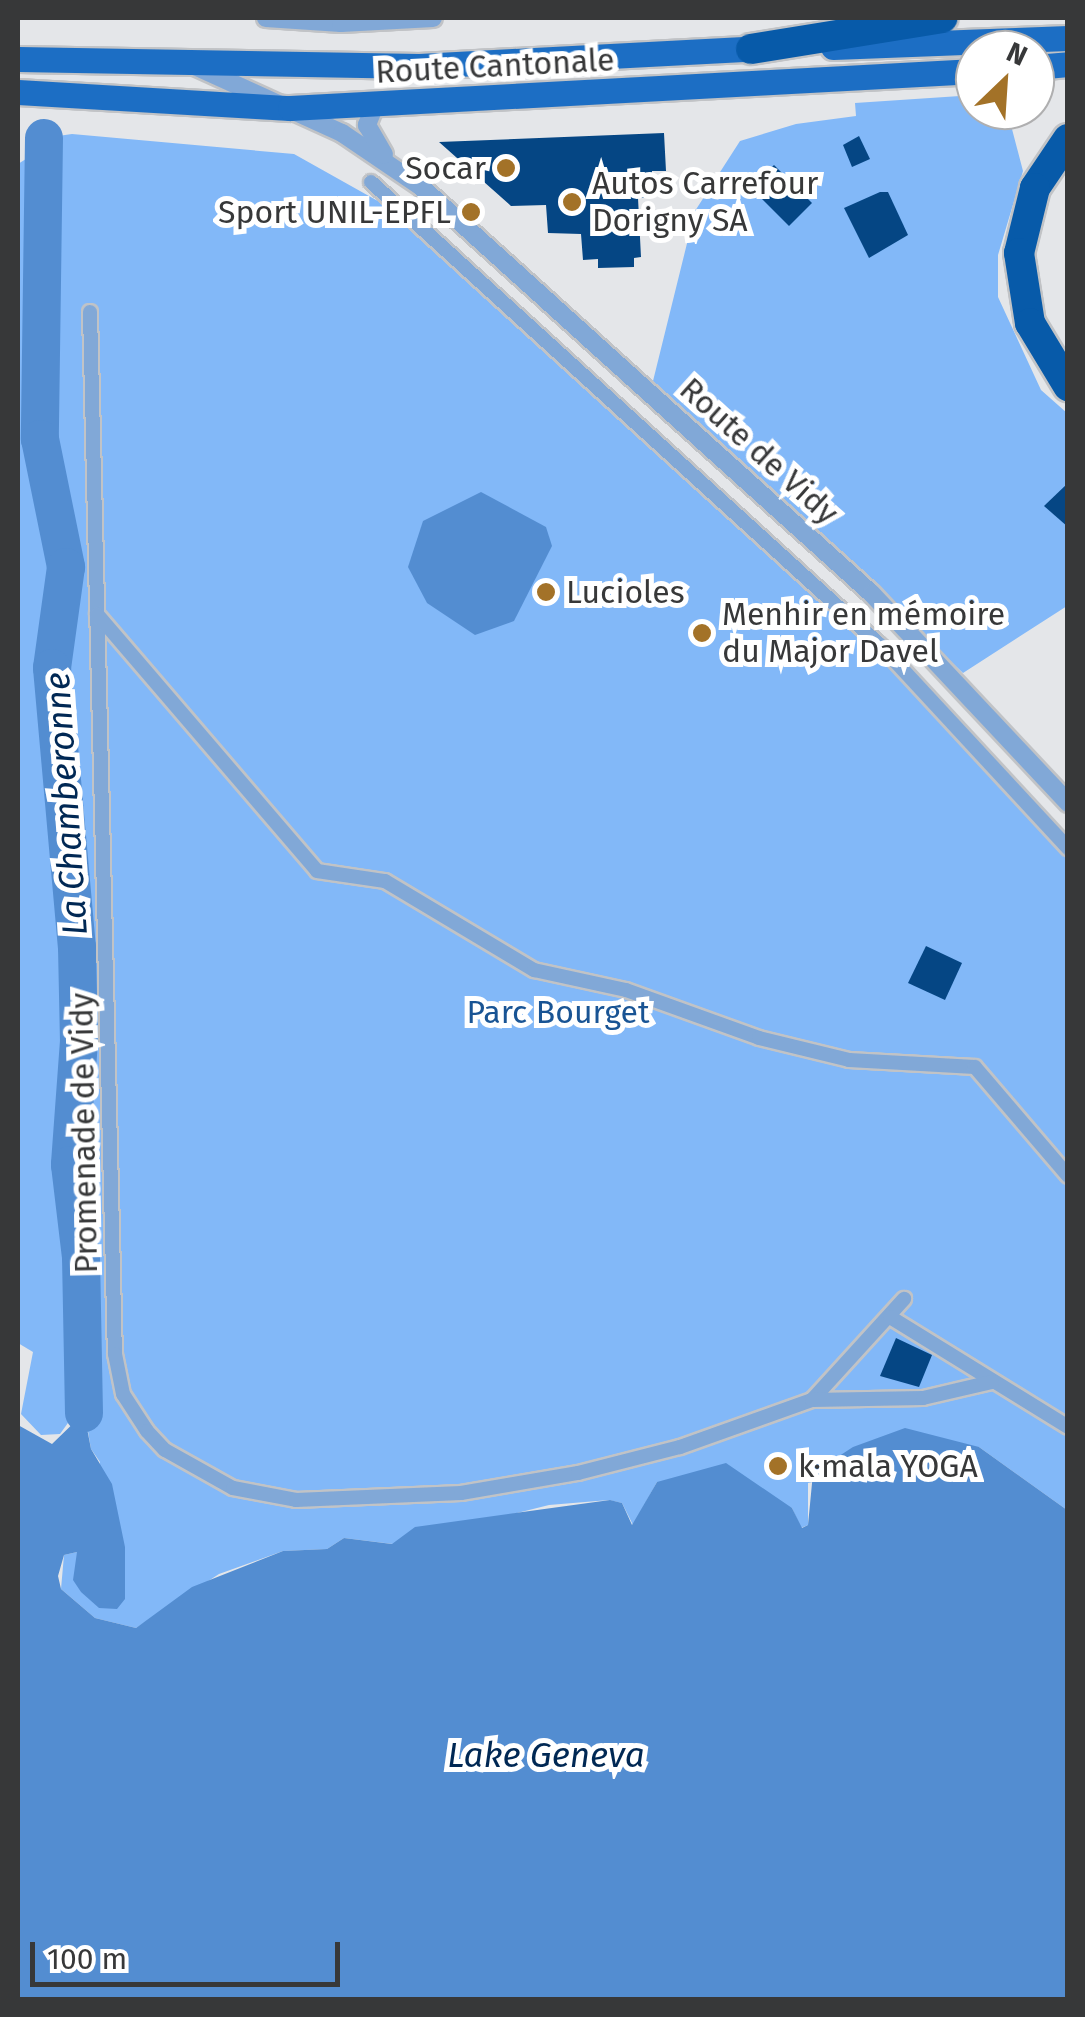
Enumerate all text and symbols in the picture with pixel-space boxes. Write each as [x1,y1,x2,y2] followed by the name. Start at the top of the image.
[955,30,1055,130] north arrow
[1002,35,1032,73] text: N
[375,41,615,91] street label: Route Cantonale
[405,149,486,187] place label: Socar
[495,157,517,179] marker: Socar
[592,165,818,240] place label: Autos Carrefour Dorigny SA
[561,191,583,213] marker: Autos Carrefour Dorigny SA
[218,193,451,231] place label: Sport UNIL-EPFL
[460,201,482,223] marker: Sport UNIL-EPFL
[672,370,846,532] street label: Route de Vidy
[566,573,685,611] place label: Lucioles
[535,581,557,603] marker: Lucioles
[722,596,1005,671] place label: Menhir en mémoire du Major Davel
[691,622,713,644] marker: Menhir en mémoire du Major Davel
[36,671,96,937] water label: La Chamberonne
[62,992,106,1274] street label: Promenade de Vidy
[466,993,650,1031] park label: Parc Bourget
[798,1447,978,1485] place label: k·mala YOGA
[767,1455,789,1477] marker: k·mala YOGA
[447,1734,645,1776] water label: Lake Geneva
[35,1922,345,1984] scale bar
[47,1941,127,1977] text: 100 m

